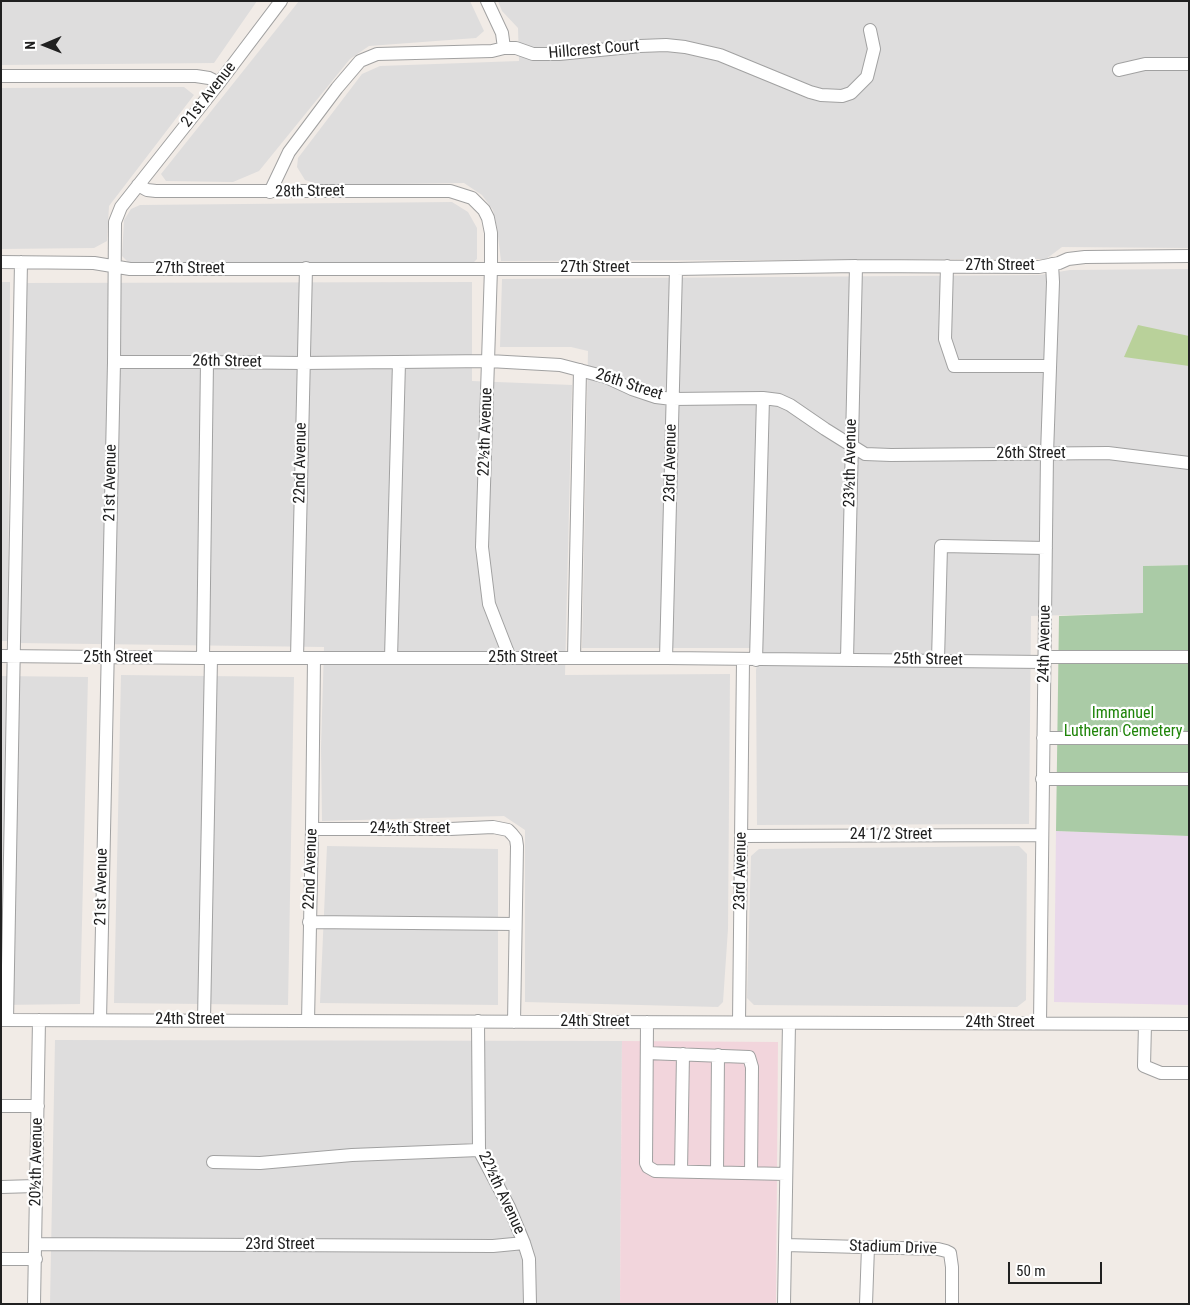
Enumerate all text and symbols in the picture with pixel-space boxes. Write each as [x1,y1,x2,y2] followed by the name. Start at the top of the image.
[20,20,70,70] north arrow
[548,36,640,64] street label: Hillcrest Court
[22,41,38,50] text: N
[178,59,240,131] street label: 21st Avenue
[275,182,345,202] street label: 28th Street
[965,256,1035,276] street label: 27th Street
[560,258,630,278] street label: 27th Street
[155,259,225,279] street label: 27th Street
[192,352,262,372] street label: 26th Street
[593,365,665,405] street label: 26th Street
[475,387,497,477] street label: 22½th Avenue
[841,418,861,508] street label: 23½th Avenue
[291,422,311,504] street label: 22nd Avenue
[661,424,681,502] street label: 23rd Avenue
[101,444,121,522] street label: 21st Avenue
[996,444,1066,464] street label: 26th Street
[1035,605,1055,683] street label: 24th Avenue
[83,648,153,668] street label: 25th Street
[488,648,558,668] street label: 25th Street
[893,650,963,670] street label: 25th Street
[1064,704,1182,742] park label: Immanuel Lutheran Cemetery
[370,819,450,839] street label: 24½th Street
[850,825,932,845] street label: 24 1/2 Street
[300,828,322,910] street label: 22nd Avenue
[731,832,751,910] street label: 23rd Avenue
[92,848,112,926] street label: 21st Avenue
[155,1010,225,1030] street label: 24th Street
[560,1012,630,1032] street label: 24th Street
[965,1013,1035,1033] street label: 24th Street
[27,1117,47,1207] street label: 20½th Avenue
[474,1149,528,1237] street label: 22½th Avenue
[245,1235,315,1255] street label: 23rd Street
[849,1237,937,1259] street label: Stadium Drive
[1010,1252,1104,1284] scale bar
[1016,1262,1046,1280] text: 50 m

